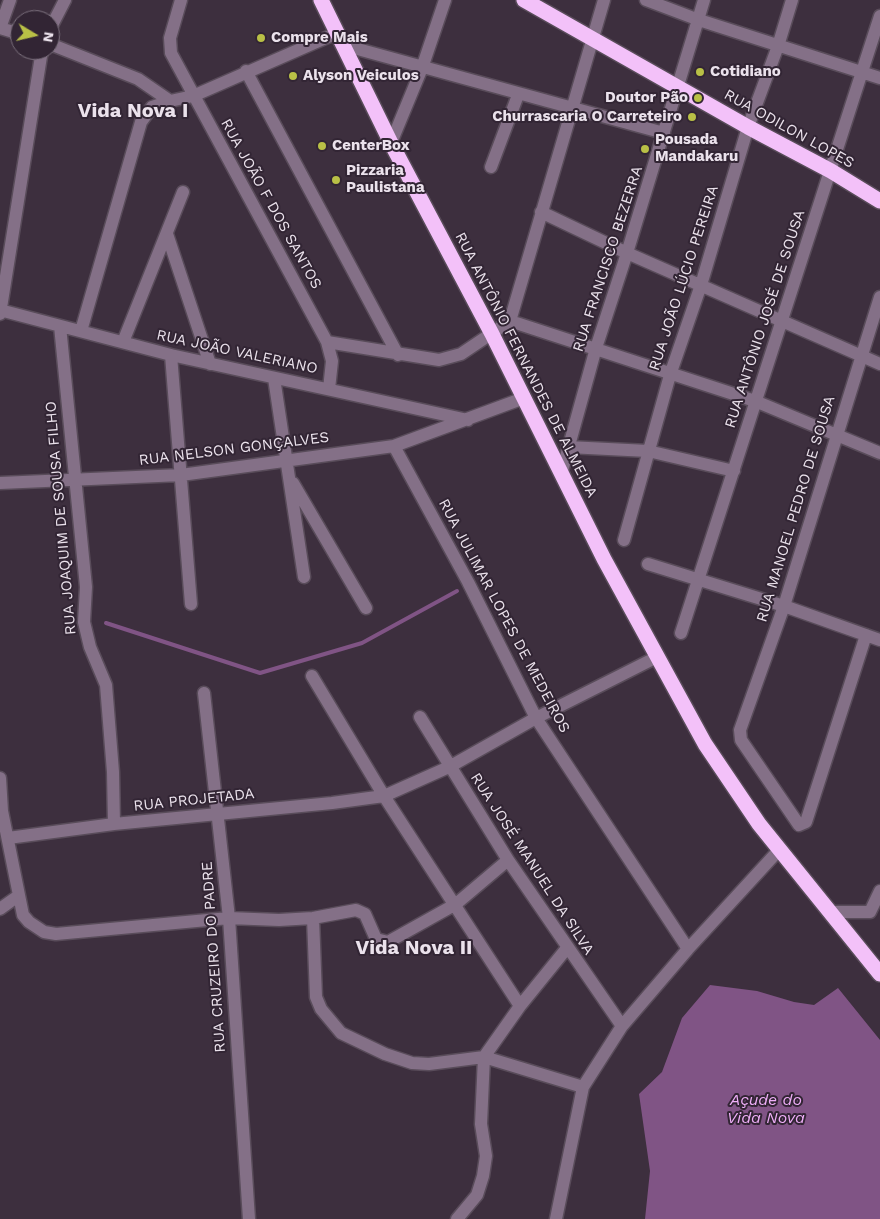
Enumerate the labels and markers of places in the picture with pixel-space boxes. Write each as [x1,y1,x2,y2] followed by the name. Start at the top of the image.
[271,29,368,47] place label: Compre Mais
[255,32,267,44] marker: Compre Mais
[710,63,781,81] place label: Cotidiano
[694,66,706,78] marker: Cotidiano
[303,67,419,85] place label: Alyson Veiculos
[287,70,299,82] marker: Alyson Veiculos
[605,89,688,107] place label: Doutor Pão
[692,92,704,104] marker: Doutor Pão
[492,108,682,126] place label: Churrascaria O Carreteiro
[686,111,698,123] marker: Churrascaria O Carreteiro
[655,131,738,166] place label: Pousada Mandakaru
[332,137,409,155] place label: CenterBox
[316,140,328,152] marker: CenterBox
[639,143,651,155] marker: Pousada Mandakaru
[346,162,425,197] place label: Pizzaria Paulistana
[330,174,342,186] marker: Pizzaria Paulistana

